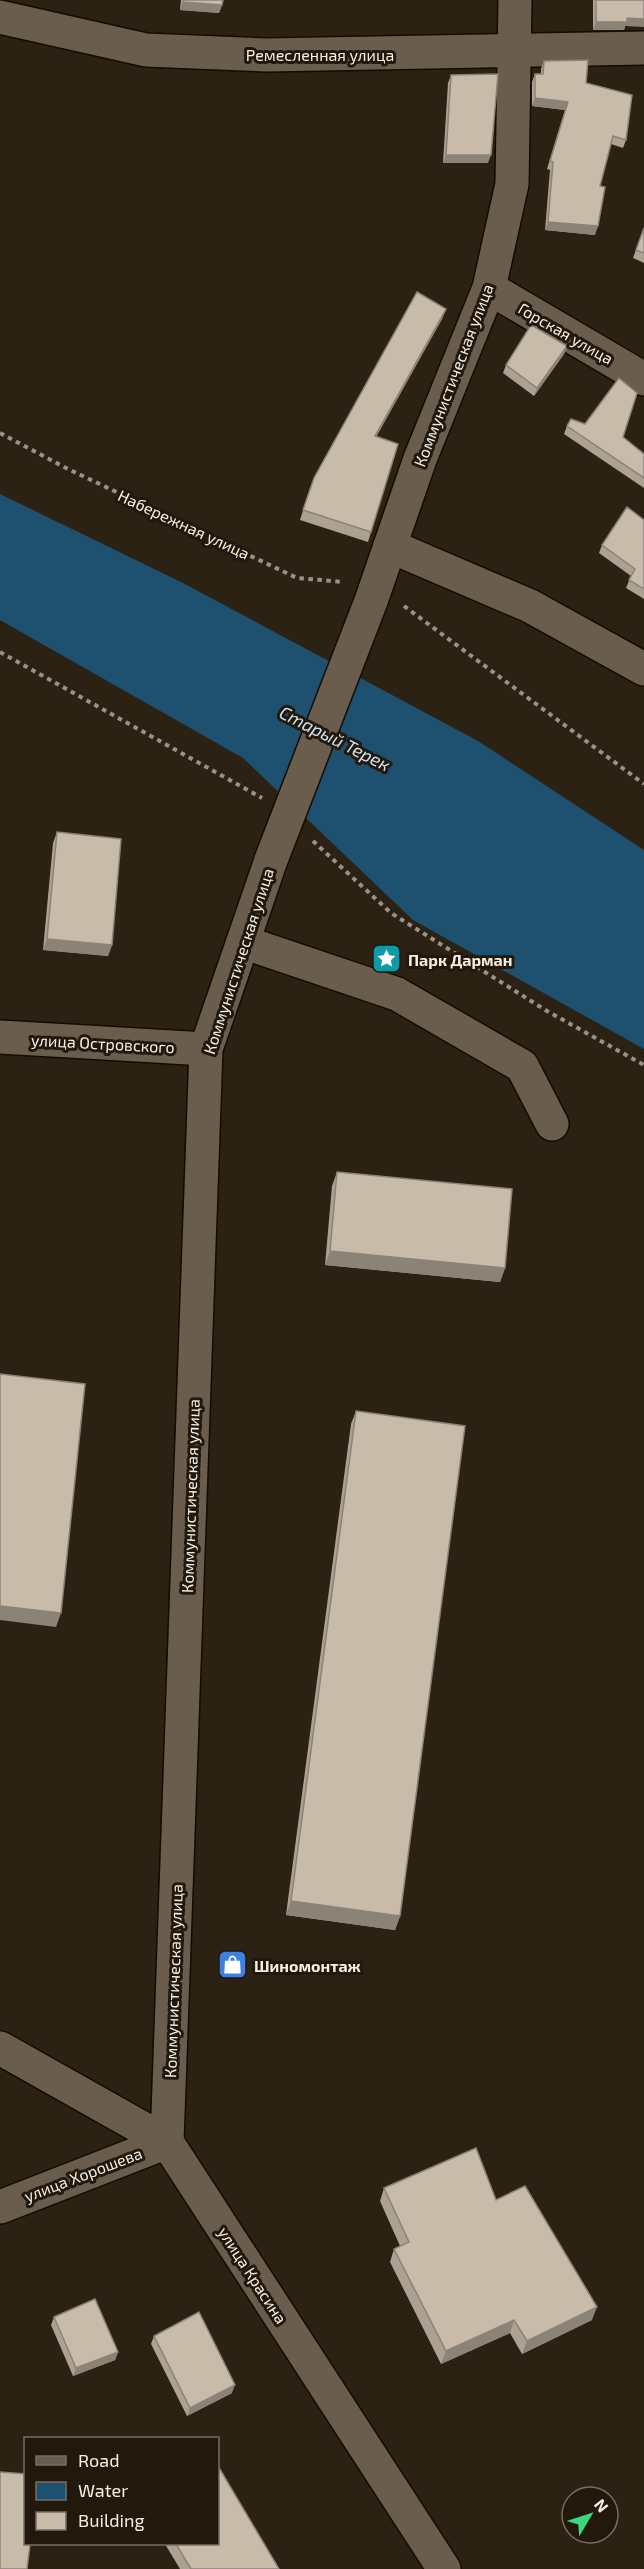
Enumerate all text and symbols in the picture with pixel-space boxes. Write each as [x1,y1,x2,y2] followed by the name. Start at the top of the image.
[246,45,394,65] street label: Ремесленная улица
[409,281,498,469] street label: Коммунистическая улица
[515,298,617,369] street label: Горская улица
[115,485,253,564] street label: Набережная улица
[276,701,395,776] water label: Старый Терек
[199,866,278,1057] street label: Коммунистическая улица
[371,943,403,975] place icon: Парк Дарман
[408,950,512,969] place label: Парк Дарман
[31,1030,175,1057] street label: улица Островского
[177,1399,204,1593] street label: Коммунистическая улица
[160,1884,187,2078] street label: Коммунистическая улица
[217,1949,249,1981] shop icon: Шиномонтаж
[254,1956,361,1975] place label: Шиномонтаж
[21,2143,145,2206] street label: улица Хорошева
[214,2223,291,2327] street label: улица Красина
[24,2437,219,2545] legend
[78,2449,119,2471] text: Road
[78,2479,128,2501] text: Water
[560,2485,620,2545] north arrow
[591,2495,613,2516] text: N
[78,2509,145,2531] text: Building

